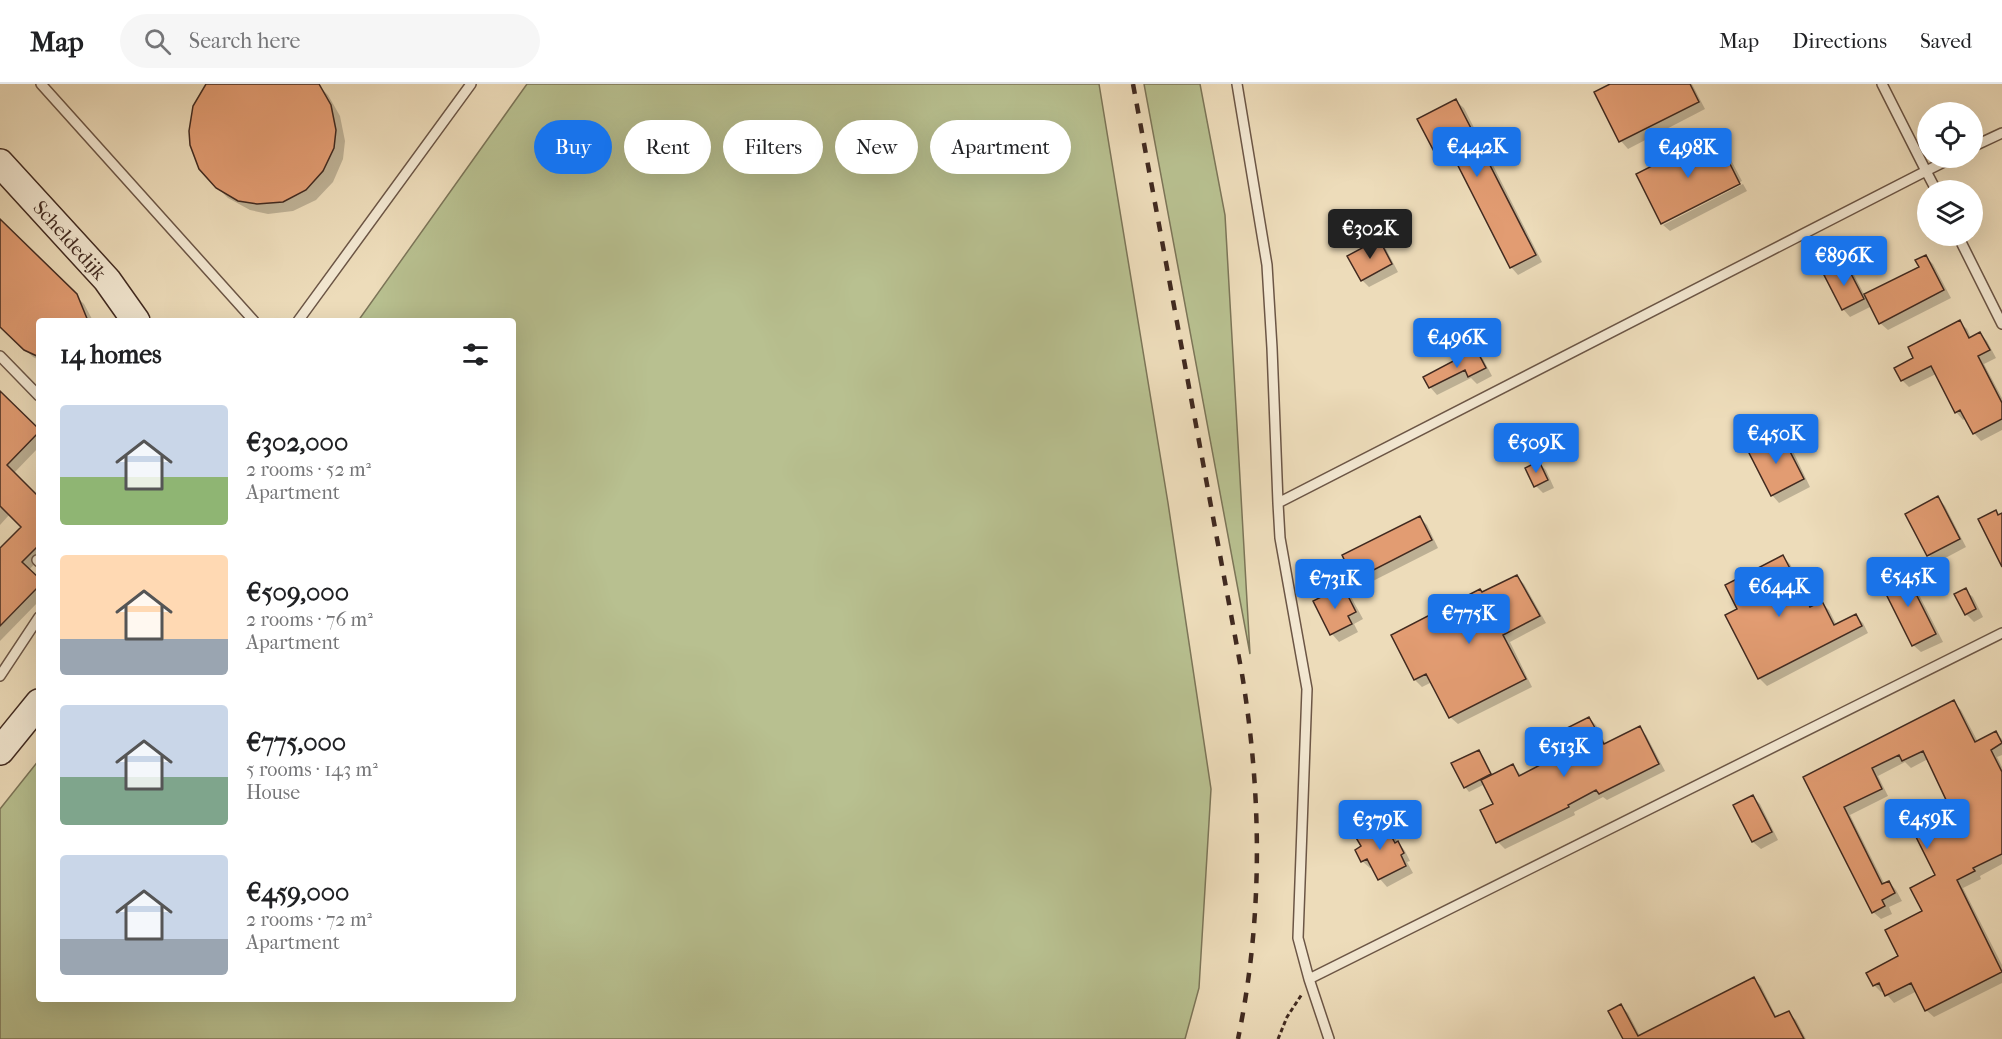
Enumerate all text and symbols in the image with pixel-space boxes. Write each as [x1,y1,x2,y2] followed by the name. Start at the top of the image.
[120,14,540,68] search box
[30,25,84,58] text: Map
[141,25,174,58] icon: search
[189,28,300,54] text: Search here
[1719,29,1759,53] text: Map
[1792,29,1887,53] text: Directions
[1920,29,1972,53] text: Saved
[1917,102,1983,246] map controls
[1917,102,1983,168] button: locate
[534,120,612,174] chip: Buy
[624,120,711,174] chip: Rent
[723,120,823,174] chip: Filters
[835,120,918,174] chip: New
[930,120,1071,174] chip: Apartment
[1435,127,1519,178] pin: €442K
[1646,128,1730,179] pin: €498K
[1447,135,1507,158] text: €442K
[1659,136,1717,159] text: €498K
[1917,180,1983,246] button: layers
[28,196,112,285] street label: Scheldedijk
[1328,209,1412,260] pin: €302K
[1342,217,1398,240] text: €302K
[1802,236,1886,287] pin: €896K
[1815,244,1873,267] text: €896K
[1415,318,1499,369] pin: €496K
[1427,326,1487,349] text: €496K
[459,338,492,371] icon: filters
[60,339,162,370] text: 14 homes
[1734,414,1818,465] pin: €450K
[1747,422,1805,445] text: €450K
[1494,423,1578,474] pin: €509K
[246,427,348,458] text: €302,000
[108,429,180,501] icon: home
[1508,431,1564,454] text: €509K
[246,458,371,481] text: 2 rooms · 52 m²
[246,481,340,504] text: Apartment
[1866,557,1950,608] pin: €545K
[1293,559,1377,610] pin: €731K
[1881,565,1936,588] text: €545K
[1309,567,1361,590] text: €731K
[1737,567,1821,618] pin: €644K
[1749,575,1809,598] text: €644K
[246,577,349,608] text: €509,000
[108,579,180,651] icon: home
[1427,594,1511,645] pin: €775K
[1442,602,1496,625] text: €775K
[246,608,373,631] text: 2 rooms · 76 m²
[246,631,340,654] text: Apartment
[246,727,346,758] text: €775,000
[1522,727,1606,778] pin: €513K
[108,729,180,801] icon: home
[1539,735,1589,758] text: €513K
[246,758,378,781] text: 5 rooms · 143 m²
[246,781,300,804] text: House
[1885,799,1969,850] pin: €459K
[1338,800,1422,851] pin: €379K
[1899,807,1955,830] text: €459K
[1353,808,1407,831] text: €379K
[246,877,349,908] text: €459,000
[108,879,180,951] icon: home
[246,908,372,931] text: 2 rooms · 72 m²
[246,931,340,954] text: Apartment

